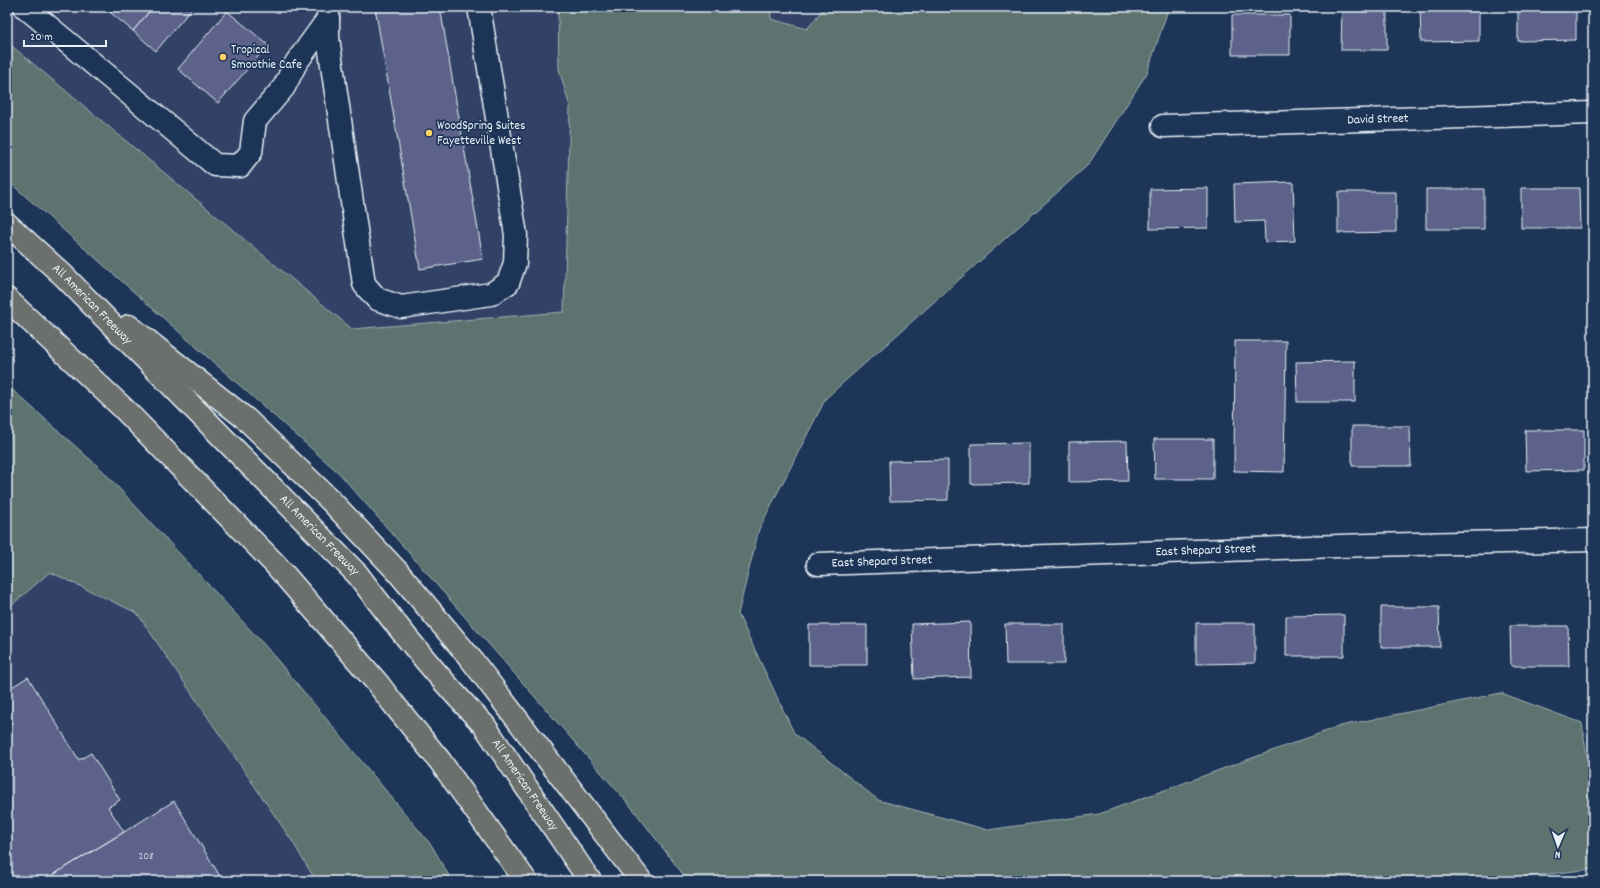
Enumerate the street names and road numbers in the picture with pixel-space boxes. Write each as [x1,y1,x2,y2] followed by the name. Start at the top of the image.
[1347,109,1409,130] street label: David Street
[47,260,137,350] street label: All American Freeway
[275,490,364,581] street label: All American Freeway
[1155,539,1256,562] street label: East Shepard Street
[831,551,933,573] street label: East Shepard Street
[487,735,563,835] street label: All American Freeway

